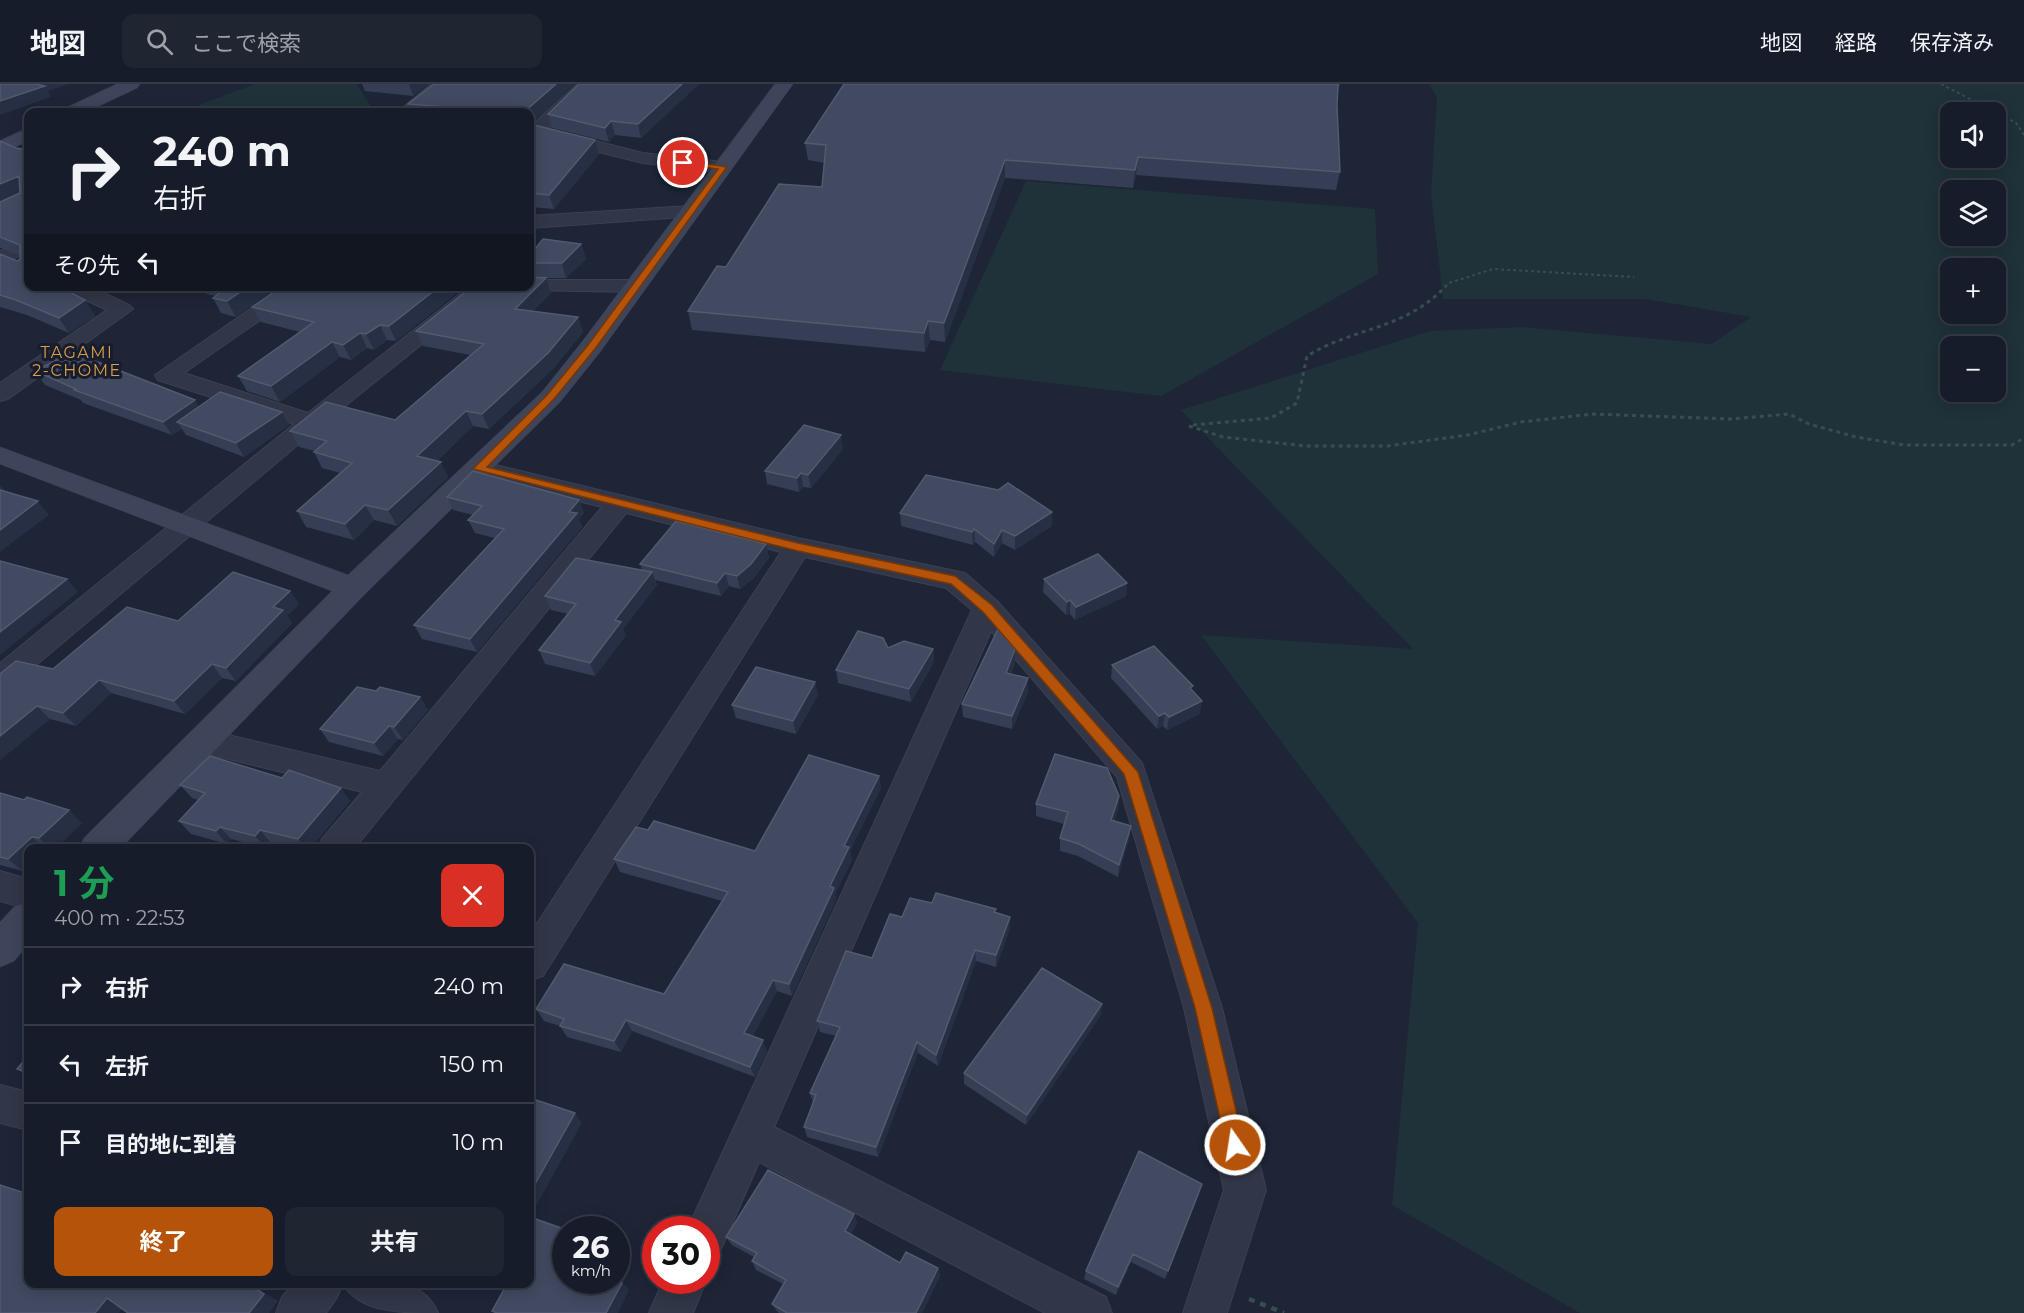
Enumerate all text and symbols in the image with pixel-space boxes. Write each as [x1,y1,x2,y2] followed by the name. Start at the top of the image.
[122,14,542,68] search box
[143,25,176,58] icon: search
[30,26,86,60] text: 地図
[191,30,301,57] text: ここで検索
[1760,30,1802,55] text: 地図
[1835,30,1877,55] text: 経路
[1910,30,1994,55] text: 保存済み
[1940,102,2006,402] map controls
[1940,102,2006,168] button: sound
[153,125,291,177] text: 240 m
[54,132,132,210] icon: right
[657,137,708,188] pin
[666,146,699,179] icon: arrive
[1940,180,2006,246] button: layers
[153,182,207,215] text: 右折
[132,246,165,279] icon: left
[54,252,120,279] text: その先
[1940,258,2006,324] button: +
[1940,336,2006,402] button: −
[32,343,122,380] district label: TAGAMI 2-CHOME
[54,861,114,905] text: 1 分
[441,864,504,927] button: close
[54,906,185,930] text: 400 m · 22:53
[54,970,87,1003] icon: right
[434,973,504,1000] text: 240 m
[105,975,149,1002] text: 右折
[54,1048,87,1081] icon: left
[440,1051,504,1078] text: 150 m
[105,1053,149,1080] text: 左折
[1203,1113,1267,1177] position arrow
[54,1126,87,1159] icon: arrive
[452,1129,504,1156] text: 10 m
[105,1131,237,1158] text: 目的地に到着
[54,1207,273,1276] button: 終了
[285,1207,504,1276] button: 共有
[642,1216,720,1294] speed limit sign: 30
[573,1229,609,1266] text: 26
[571,1261,611,1280] text: km/h

